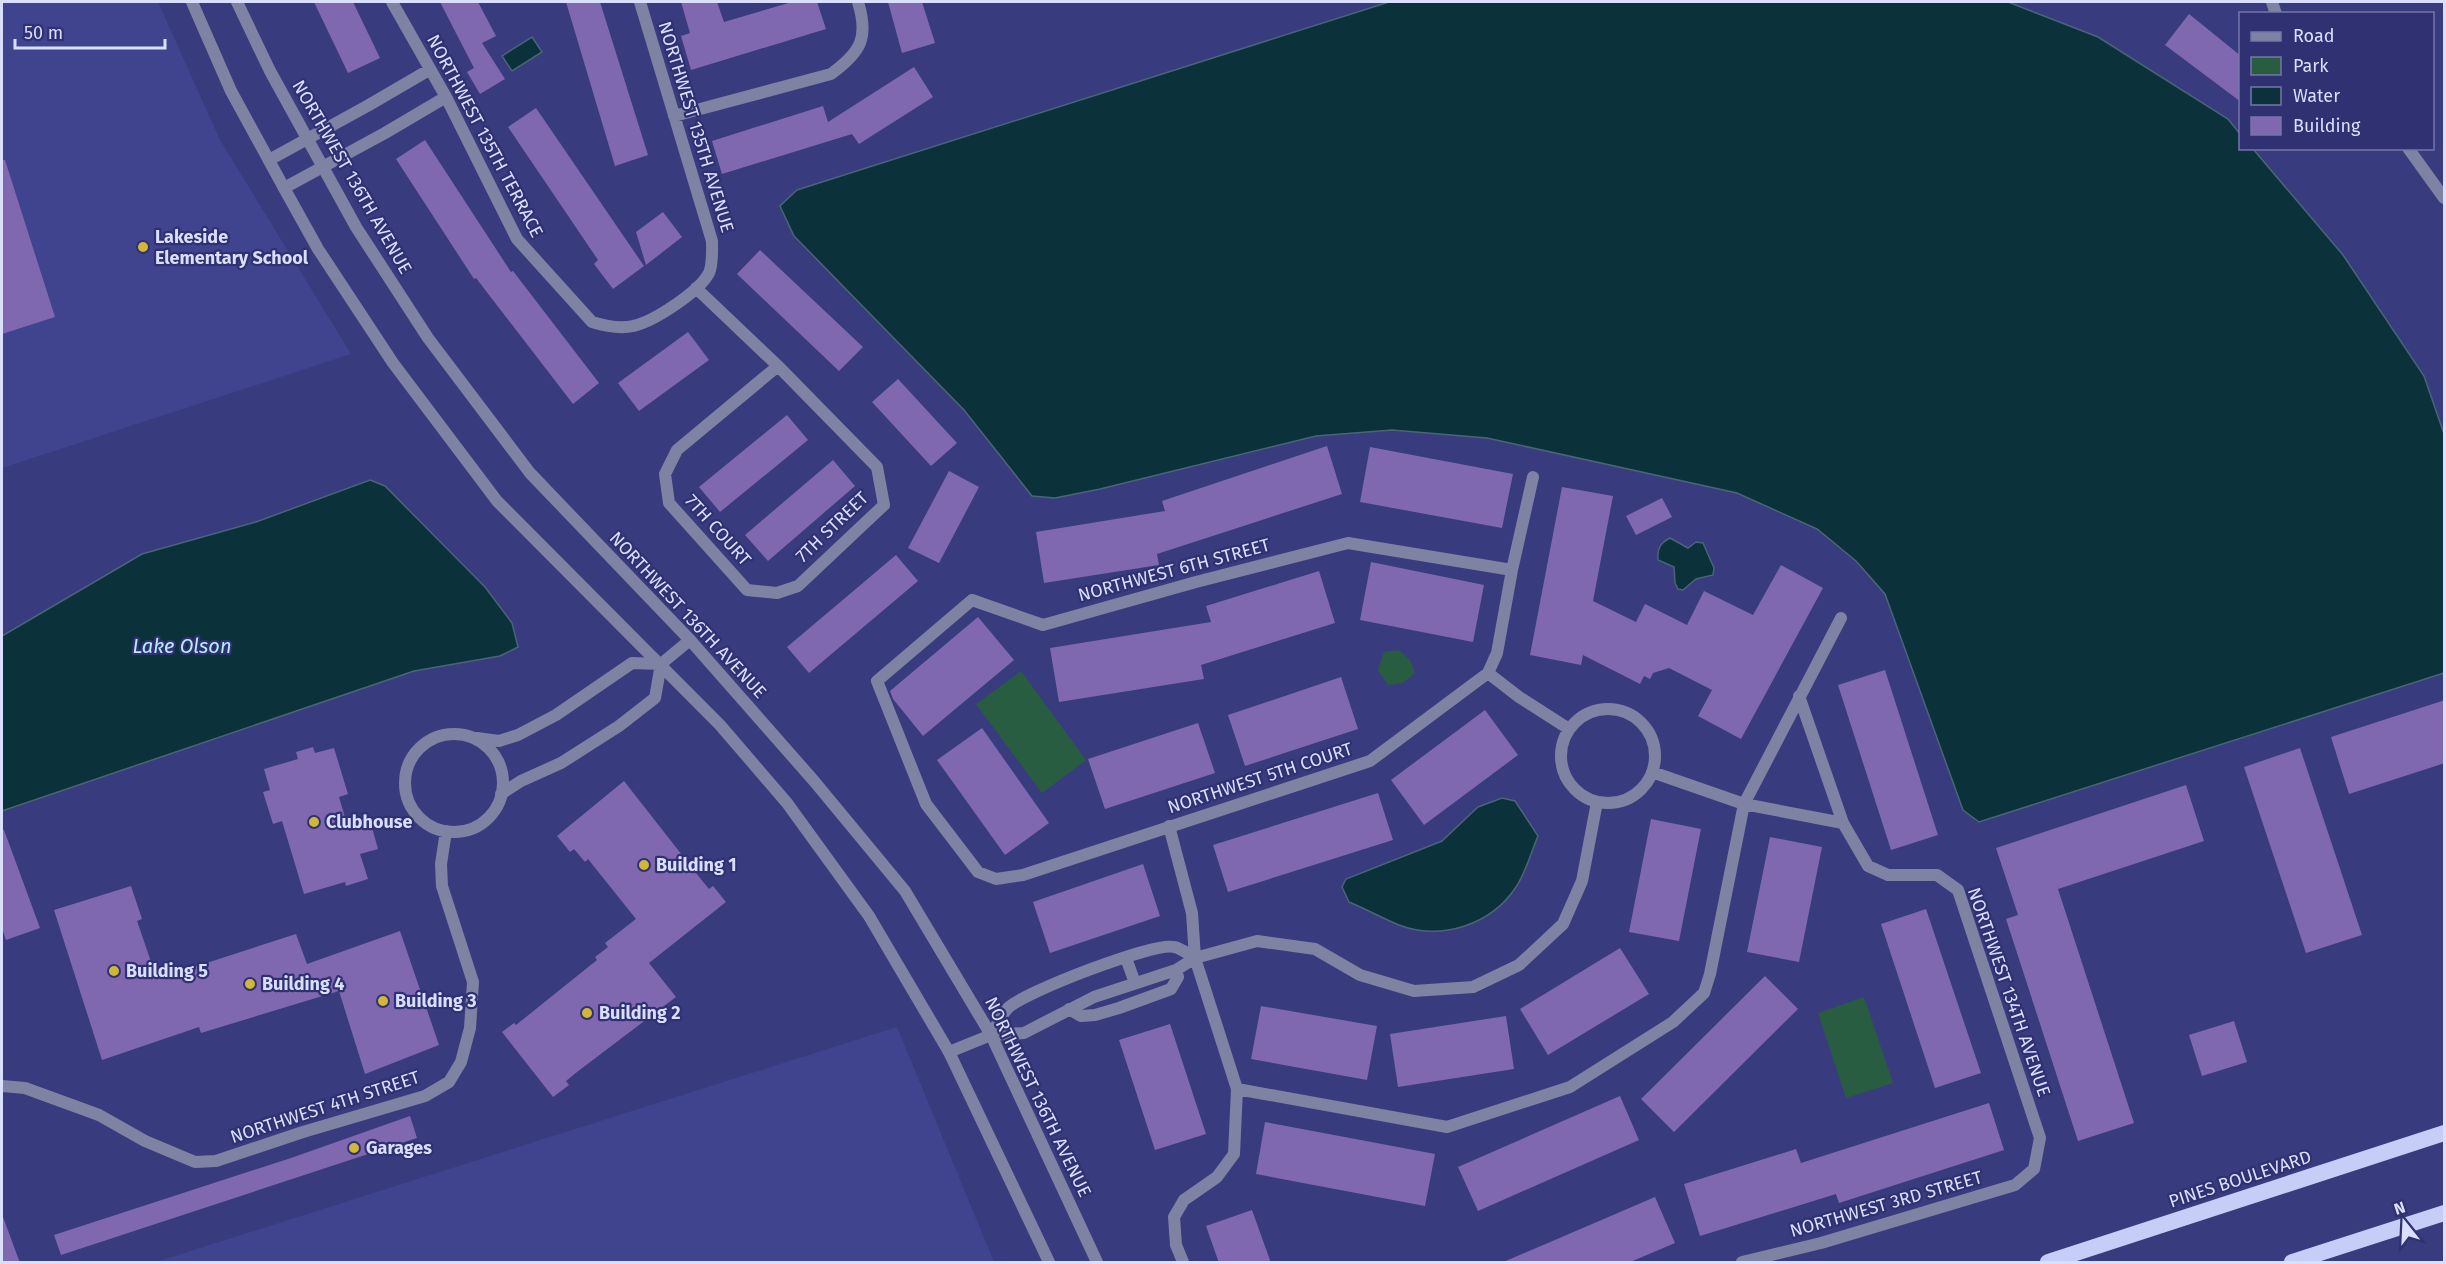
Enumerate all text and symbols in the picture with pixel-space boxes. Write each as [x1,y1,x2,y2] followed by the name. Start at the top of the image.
[15,12,165,50] scale bar
[2239,12,2434,150] legend
[653,19,739,235] street label: NORTHWEST 135TH AVENUE
[24,22,63,44] text: 50 m
[2293,25,2335,47] text: Road
[422,31,548,241] street label: NORTHWEST 135TH TERRACE
[2293,55,2329,77] text: Park
[287,76,417,278] street label: NORTHWEST 136TH AVENUE
[2293,85,2340,107] text: Water
[2293,115,2361,137] text: Building
[155,226,309,269] place label: Lakeside Elementary School
[136,240,150,254] marker: Lakeside Elementary School
[791,486,873,567] street label: 7TH STREET
[680,490,756,571] street label: 7TH COURT
[605,527,771,703] street label: NORTHWEST 136TH AVENUE
[1076,534,1273,606] street label: NORTHWEST 6TH STREET
[133,634,232,658] water label: Lake Olson
[1165,737,1356,818] street label: NORTHWEST 5TH COURT
[326,811,412,833] place label: Clubhouse
[307,815,321,829] marker: Clubhouse
[656,854,737,876] place label: Building 1
[637,858,651,872] marker: Building 1
[1963,884,2055,1100] street label: NORTHWEST 134TH AVENUE
[126,960,208,982] place label: Building 5
[107,964,121,978] marker: Building 5
[262,973,344,995] place label: Building 4
[243,977,257,991] marker: Building 4
[395,990,477,1012] place label: Building 3
[980,993,1096,1201] street label: NORTHWEST 136TH AVENUE
[376,994,390,1008] marker: Building 3
[599,1002,681,1024] place label: Building 2
[580,1006,594,1020] marker: Building 2
[228,1066,423,1148] street label: NORTHWEST 4TH STREET
[366,1137,432,1159] place label: Garages
[347,1141,361,1155] marker: Garages
[2166,1146,2314,1212] street label: PINES BOULEVARD
[1787,1166,1985,1242] street label: NORTHWEST 3RD STREET
[2374,1192,2434,1252] north arrow
[2392,1198,2407,1219] text: N

